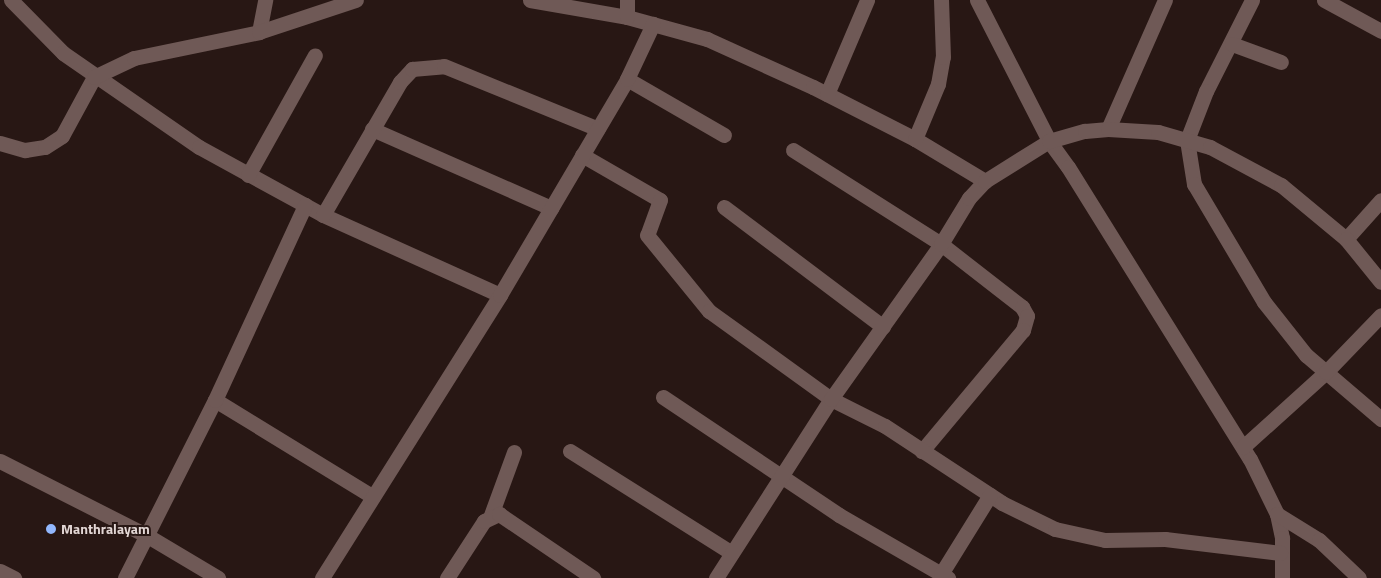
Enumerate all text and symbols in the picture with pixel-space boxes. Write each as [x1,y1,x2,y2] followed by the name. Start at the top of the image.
[61,521,150,537] place label: Manthralayam
[45,523,57,535] marker: Manthralayam

